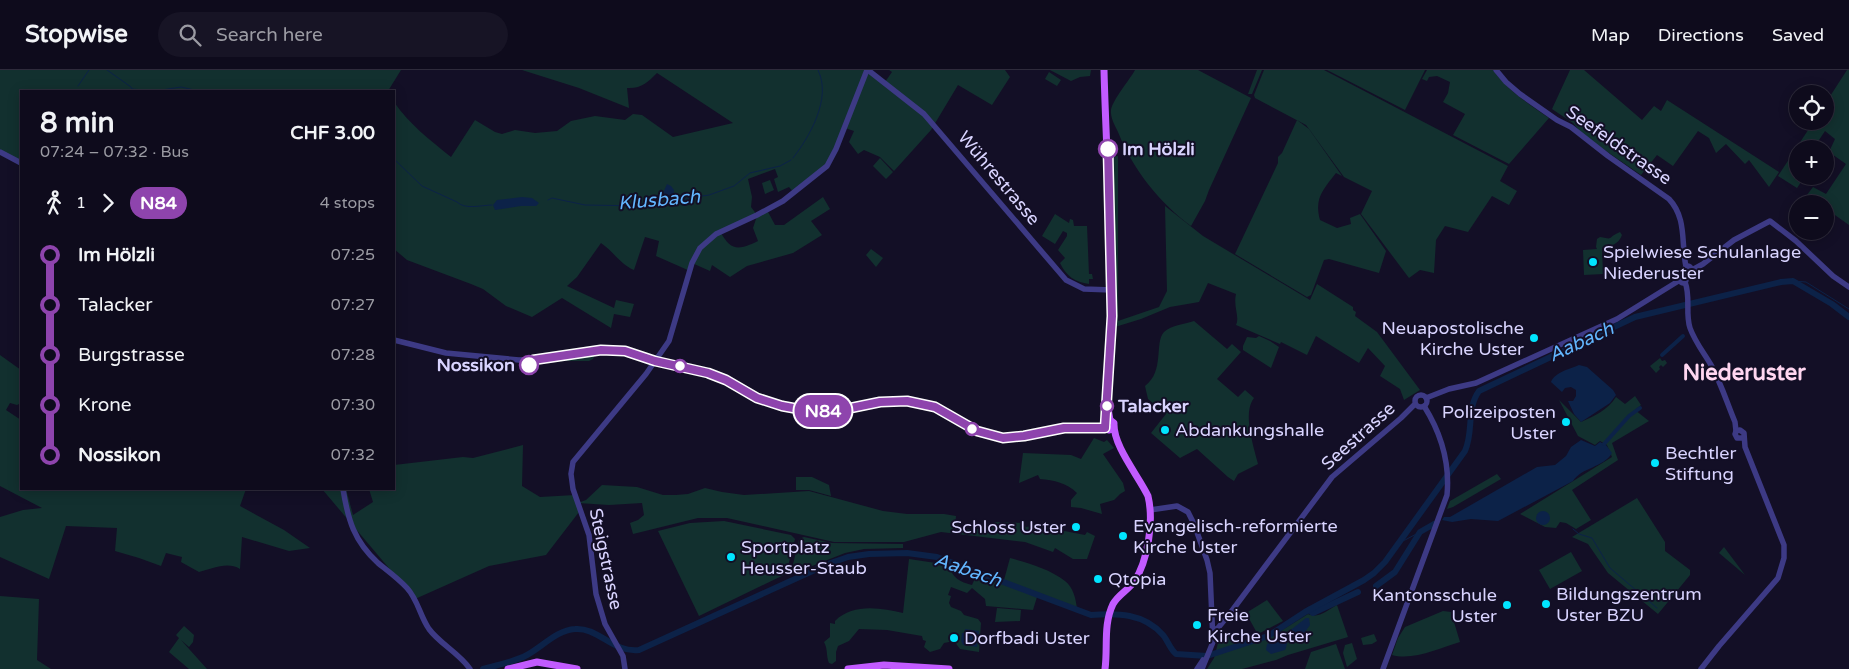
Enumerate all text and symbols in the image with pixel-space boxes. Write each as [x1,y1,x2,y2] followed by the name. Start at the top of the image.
[158,12,508,57] search box
[25,20,128,49] text: Stopwise
[176,21,204,49] icon: search
[216,24,323,46] text: Search here
[1591,24,1630,46] text: Map
[1658,24,1744,46] text: Directions
[1772,24,1824,46] text: Saved
[1789,85,1834,240] map controls
[1789,85,1834,130] button: locate
[1562,100,1676,190] street label: Seefeldstrasse
[40,106,115,140] text: 8 min
[290,122,375,144] text: CHF 3.00
[953,126,1045,230] street label: Wührestrasse
[1122,138,1195,160] place label: Im Hölzli
[1098,139,1118,159] marker: Im Hölzli
[1789,140,1834,185] button: +
[40,142,189,162] text: 07:24 – 07:32 · Bus
[617,185,701,215] water label: Klusbach
[40,189,68,217] icon: walk
[94,189,122,217] icon: forward
[140,192,177,214] text: N84
[76,193,86,213] text: 1
[320,193,375,213] text: 4 stops
[1789,195,1834,240] button: −
[1603,241,1801,284] place label: Spielwiese Schulanlage Niederuster
[78,244,155,266] text: Im Hölzli
[331,245,375,265] text: 07:25
[1587,256,1599,268] marker: Spielwiese Schulanlage Niederuster
[78,294,152,316] text: Talacker
[331,295,375,315] text: 07:27
[1382,317,1524,360] place label: Neuapostolische Kirche Uster
[1545,317,1617,367] water label: Aabach
[1528,332,1540,344] marker: Neuapostolische Kirche Uster
[78,344,185,366] text: Burgstrasse
[331,345,375,365] text: 07:28
[437,354,515,376] place label: Nossikon
[519,355,539,375] marker: Nossikon
[673,359,687,373] unlabelled marker
[1682,360,1806,386] district label: Niederuster
[78,394,132,416] text: Krone
[331,395,375,415] text: 07:30
[794,395,852,427] line badge: N84
[1117,395,1190,417] place label: Talacker
[1317,397,1399,475] street label: Seestrasse
[1100,399,1114,413] marker: Talacker
[804,400,842,422] text: N84
[1442,401,1556,444] place label: Polizeiposten Uster
[1560,416,1572,428] marker: Polizeiposten Uster
[1175,419,1324,441] place label: Abdankungshalle
[965,422,979,436] unlabelled marker
[1159,424,1171,436] marker: Abdankungshalle
[1665,442,1736,485] place label: Bechtler Stiftung
[78,444,161,466] text: Nossikon
[331,445,375,465] text: 07:32
[1649,457,1661,469] marker: Bechtler Stiftung
[584,506,628,612] street label: Steigstrasse
[1133,515,1338,558] place label: Evangelisch-reformierte Kirche Uster
[951,516,1066,538] place label: Schloss Uster
[1070,521,1082,533] marker: Schloss Uster
[1117,530,1129,542] marker: Evangelisch-reformierte Kirche Uster
[741,536,867,579] place label: Sportplatz Heusser-Staub
[932,548,1005,592] water label: Aabach
[725,551,737,563] marker: Sportplatz Heusser-Staub
[1108,568,1166,590] place label: Qtopia
[1092,573,1104,585] marker: Qtopia
[1556,583,1702,626] place label: Bildungszentrum Uster BZU
[1372,584,1497,627] place label: Kantonsschule Uster
[1540,598,1552,610] marker: Bildungszentrum Uster BZU
[1501,599,1513,611] marker: Kantonsschule Uster
[1207,604,1311,647] place label: Freie Kirche Uster
[1191,619,1203,631] marker: Freie Kirche Uster
[964,627,1090,649] place label: Dorfbadi Uster
[948,632,960,644] marker: Dorfbadi Uster

